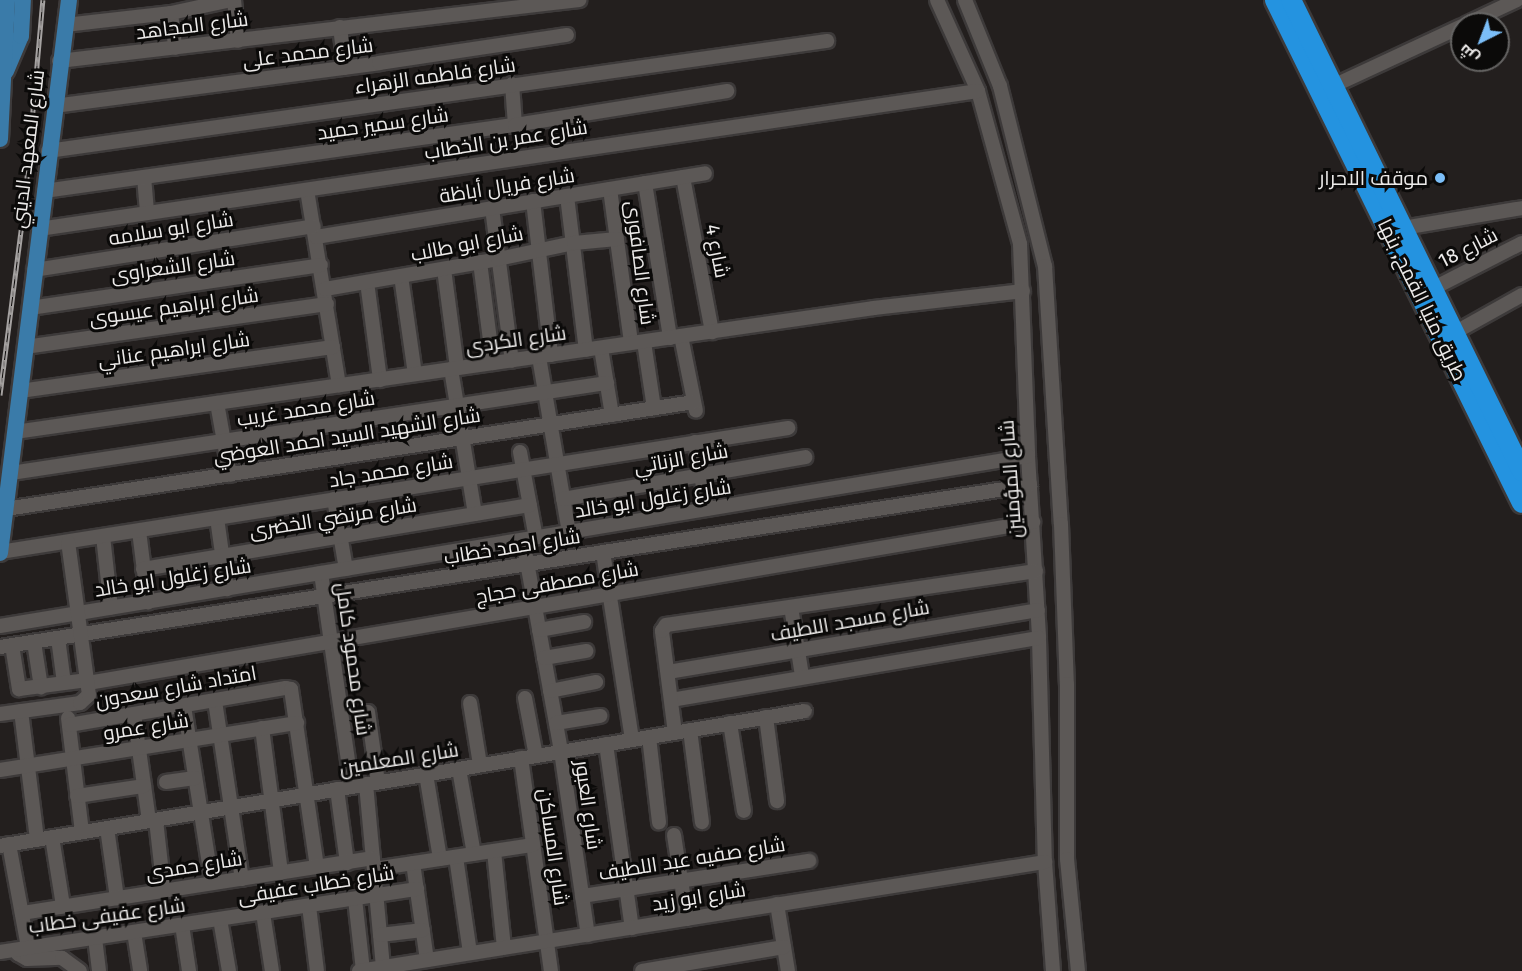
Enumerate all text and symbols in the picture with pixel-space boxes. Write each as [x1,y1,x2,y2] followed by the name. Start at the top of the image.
[134,7,250,45] street label: شارع المجاهد
[1450,12,1510,72] north arrow
[241,33,375,73] street label: شارع محمد على
[1455,40,1483,68] text: ش
[353,53,517,99] street label: شارع فاطمه الزهراء
[6,68,50,230] street label: شارع المعهد الديني
[316,103,450,145] street label: شارع سمير حميد
[423,115,589,165] street label: شارع عمر بن الخطاب
[438,163,576,209] street label: شارع فريال أباظة
[1319,166,1428,190] place label: موقف الاحرار
[1433,171,1447,185] marker: موقف الاحرار
[620,200,660,326] street label: شارع الصافورى
[107,207,235,251] street label: شارع ابو سلامه
[1372,215,1472,385] street label: طريق منيا القمح, بنها
[409,221,525,267] street label: شارع ابو طالب
[700,222,734,280] street label: شارع 4
[1434,223,1502,273] street label: شارع 18
[109,246,237,288] street label: شارع الشعراوى
[88,283,260,331] street label: شارع ابراهيم عيسوى
[464,321,568,359] street label: شارع الكردى
[97,327,251,373] street label: شارع ابراهيم عناني
[235,386,377,432] street label: شارع محمد غريب
[212,403,482,469] street label: شارع الشهيد السيد احمد العوضي
[995,419,1027,539] street label: شارع المؤمنين
[632,439,730,479] street label: شارع الزناتي
[327,449,455,493] street label: شارع محمد جاد
[573,475,733,523] street label: شارع زغلول ابو خالد
[248,493,418,543] street label: شارع مرتضي الخضرى
[442,524,582,570] street label: شارع احمد خطاب
[93,554,253,602] street label: شارع زغلول ابو خالد
[474,557,640,609] street label: شارع مصطفى حجاج
[330,581,376,737] street label: شارع محمود كامل
[769,595,931,647] street label: شارع مسجد اللطيف
[93,661,259,713] street label: امتداد شارع سعدون
[102,708,190,746] street label: شارع عمرو
[338,738,460,780] street label: شارع المعلمين
[570,759,606,851] street label: شارع العبور
[533,787,573,907] street label: شارع المساكن
[597,832,787,886] street label: شارع صفيه عبد اللطيف
[144,847,244,885] street label: شارع حمدى
[236,861,396,909] street label: شارع خطاب عفيفى
[650,878,748,916] street label: شارع ابو زيد
[27,893,187,939] street label: شارع عفيفى خطاب

